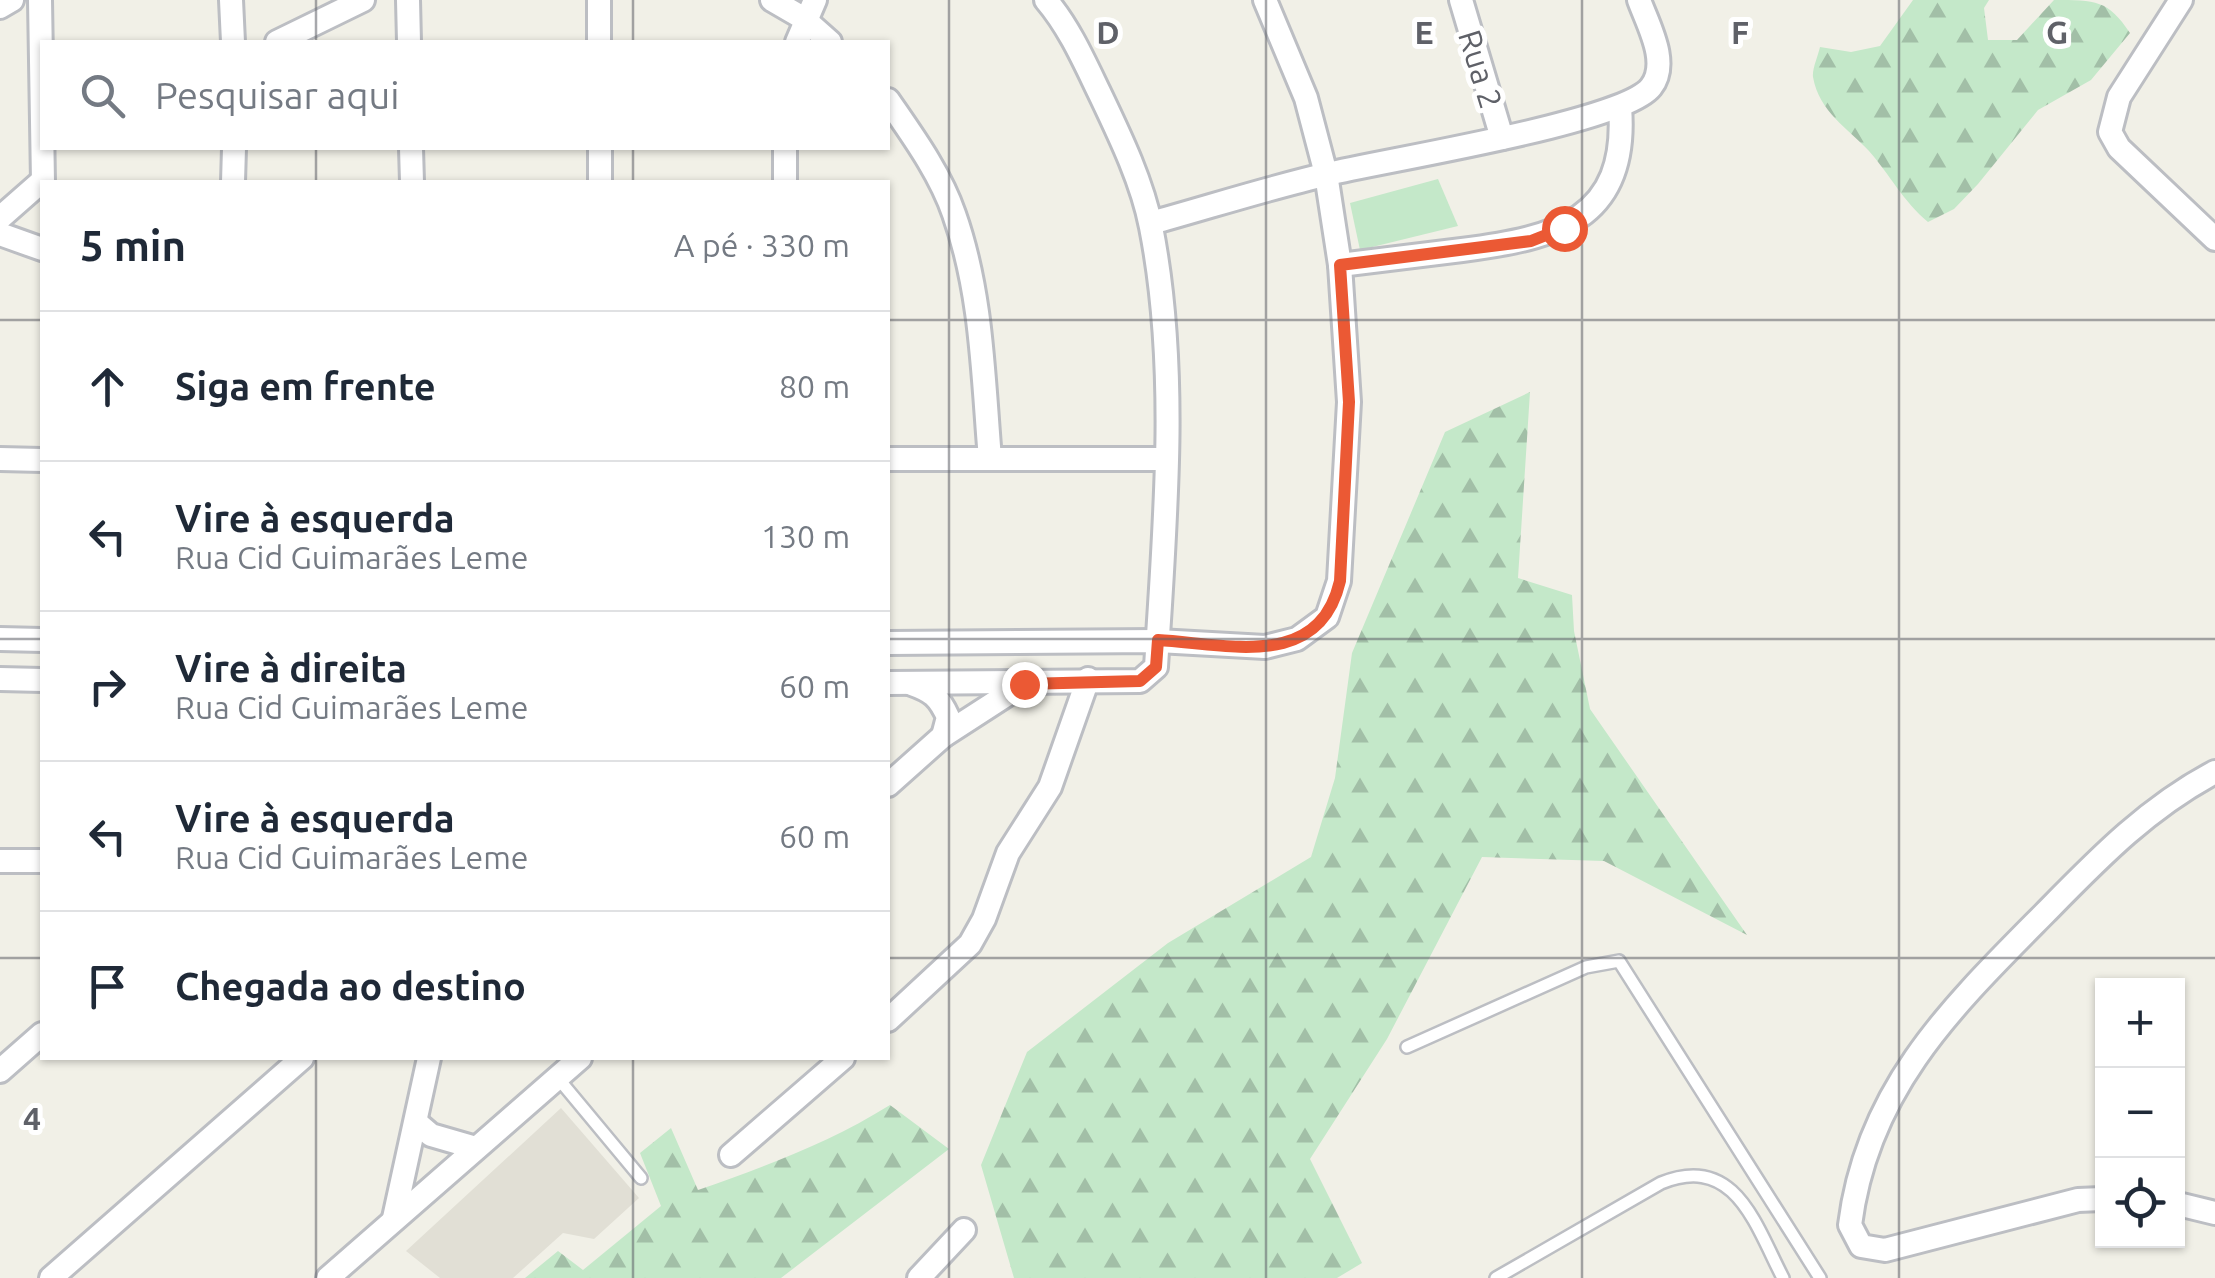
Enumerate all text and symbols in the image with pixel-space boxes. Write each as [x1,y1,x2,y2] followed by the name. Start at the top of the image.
[1096,14,1120,50] text: D
[1414,14,1434,50] text: E
[1731,14,1749,50] text: F
[2046,14,2068,50] text: G
[1452,25,1510,113] street label: Rua 2
[40,40,890,150] search box
[75,68,130,123] icon: search
[155,74,399,116] text: Pesquisar aqui
[1542,206,1588,252] route start
[80,222,186,269] text: 5 min
[674,227,850,263] text: A pé · 330 m
[80,359,135,414] icon: ahead
[175,365,436,407] text: Siga em frente
[779,368,850,404] text: 80 m
[175,497,455,539] text: Vire à esquerda
[80,509,135,564] icon: left
[761,518,850,554] text: 130 m
[175,539,528,575] text: Rua Cid Guimarães Leme
[175,647,407,689] text: Vire à direita
[80,659,135,714] icon: right
[1002,662,1048,708] route end
[779,668,850,704] text: 60 m
[175,689,528,725] text: Rua Cid Guimarães Leme
[175,797,455,839] text: Vire à esquerda
[80,809,135,864] icon: left
[779,818,850,854] text: 60 m
[175,839,528,875] text: Rua Cid Guimarães Leme
[80,959,135,1014] icon: arrive
[175,965,526,1007] text: Chegada ao destino
[2095,978,2185,1248] map controls
[2095,978,2185,1068] button: +
[2095,1068,2185,1158] button: −
[23,1100,41,1136] text: 4
[2095,1158,2185,1248] button: locate

